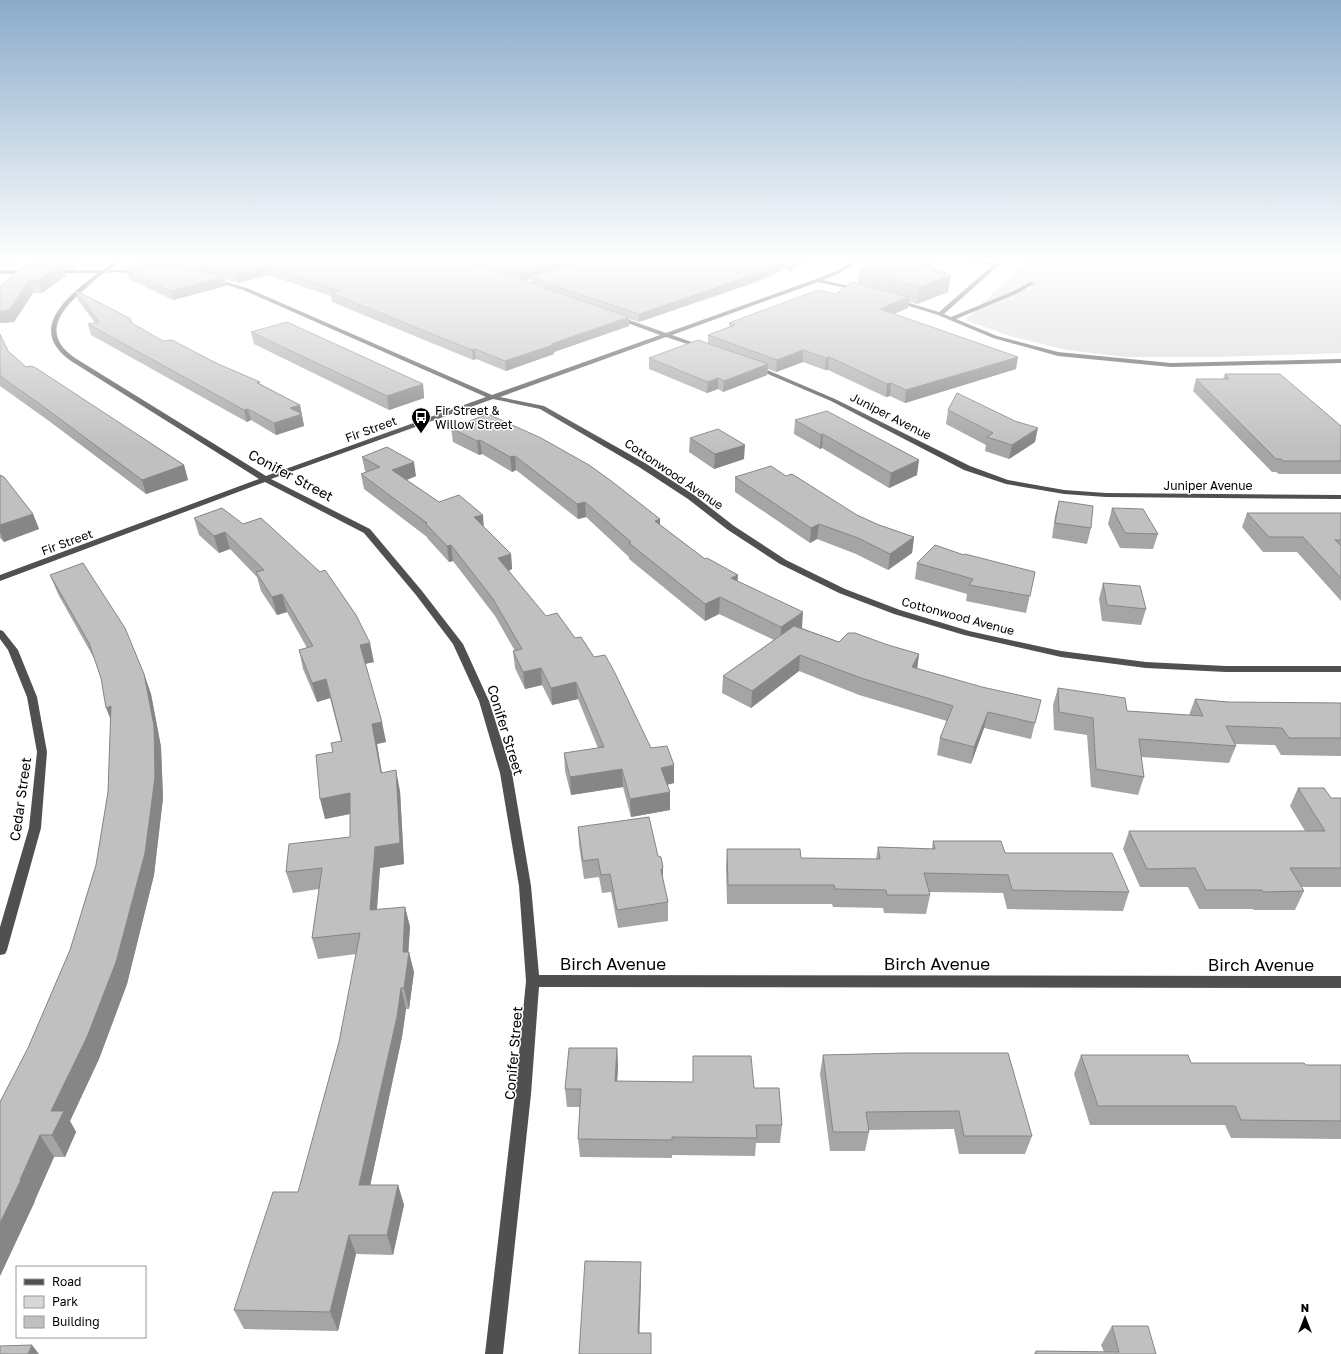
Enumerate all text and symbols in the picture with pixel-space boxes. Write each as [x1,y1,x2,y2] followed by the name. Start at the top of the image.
[848,389,934,443] street label: Juniper Avenue
[435,403,513,432] place label: Fir Street & Willow Street
[410,406,432,434] bus stop icon: Fir Street & Willow Street
[343,413,399,445] street label: Fir Street
[622,435,726,513] street label: Cottonwood Avenue
[246,445,336,505] street label: Conifer Street
[1164,478,1252,493] street label: Juniper Avenue
[39,526,95,558] street label: Fir Street
[900,594,1016,638] street label: Cottonwood Avenue
[484,683,528,777] street label: Conifer Street
[6,756,34,842] street label: Cedar Street
[560,953,666,974] street label: Birch Avenue
[884,953,990,974] street label: Birch Avenue
[1208,954,1314,975] street label: Birch Avenue
[500,1006,526,1100] street label: Conifer Street
[16,1266,146,1338] legend
[52,1274,81,1289] text: Road
[52,1294,78,1309] text: Park
[1285,1298,1325,1338] north arrow
[1301,1301,1309,1314] text: N
[52,1314,100,1329] text: Building

